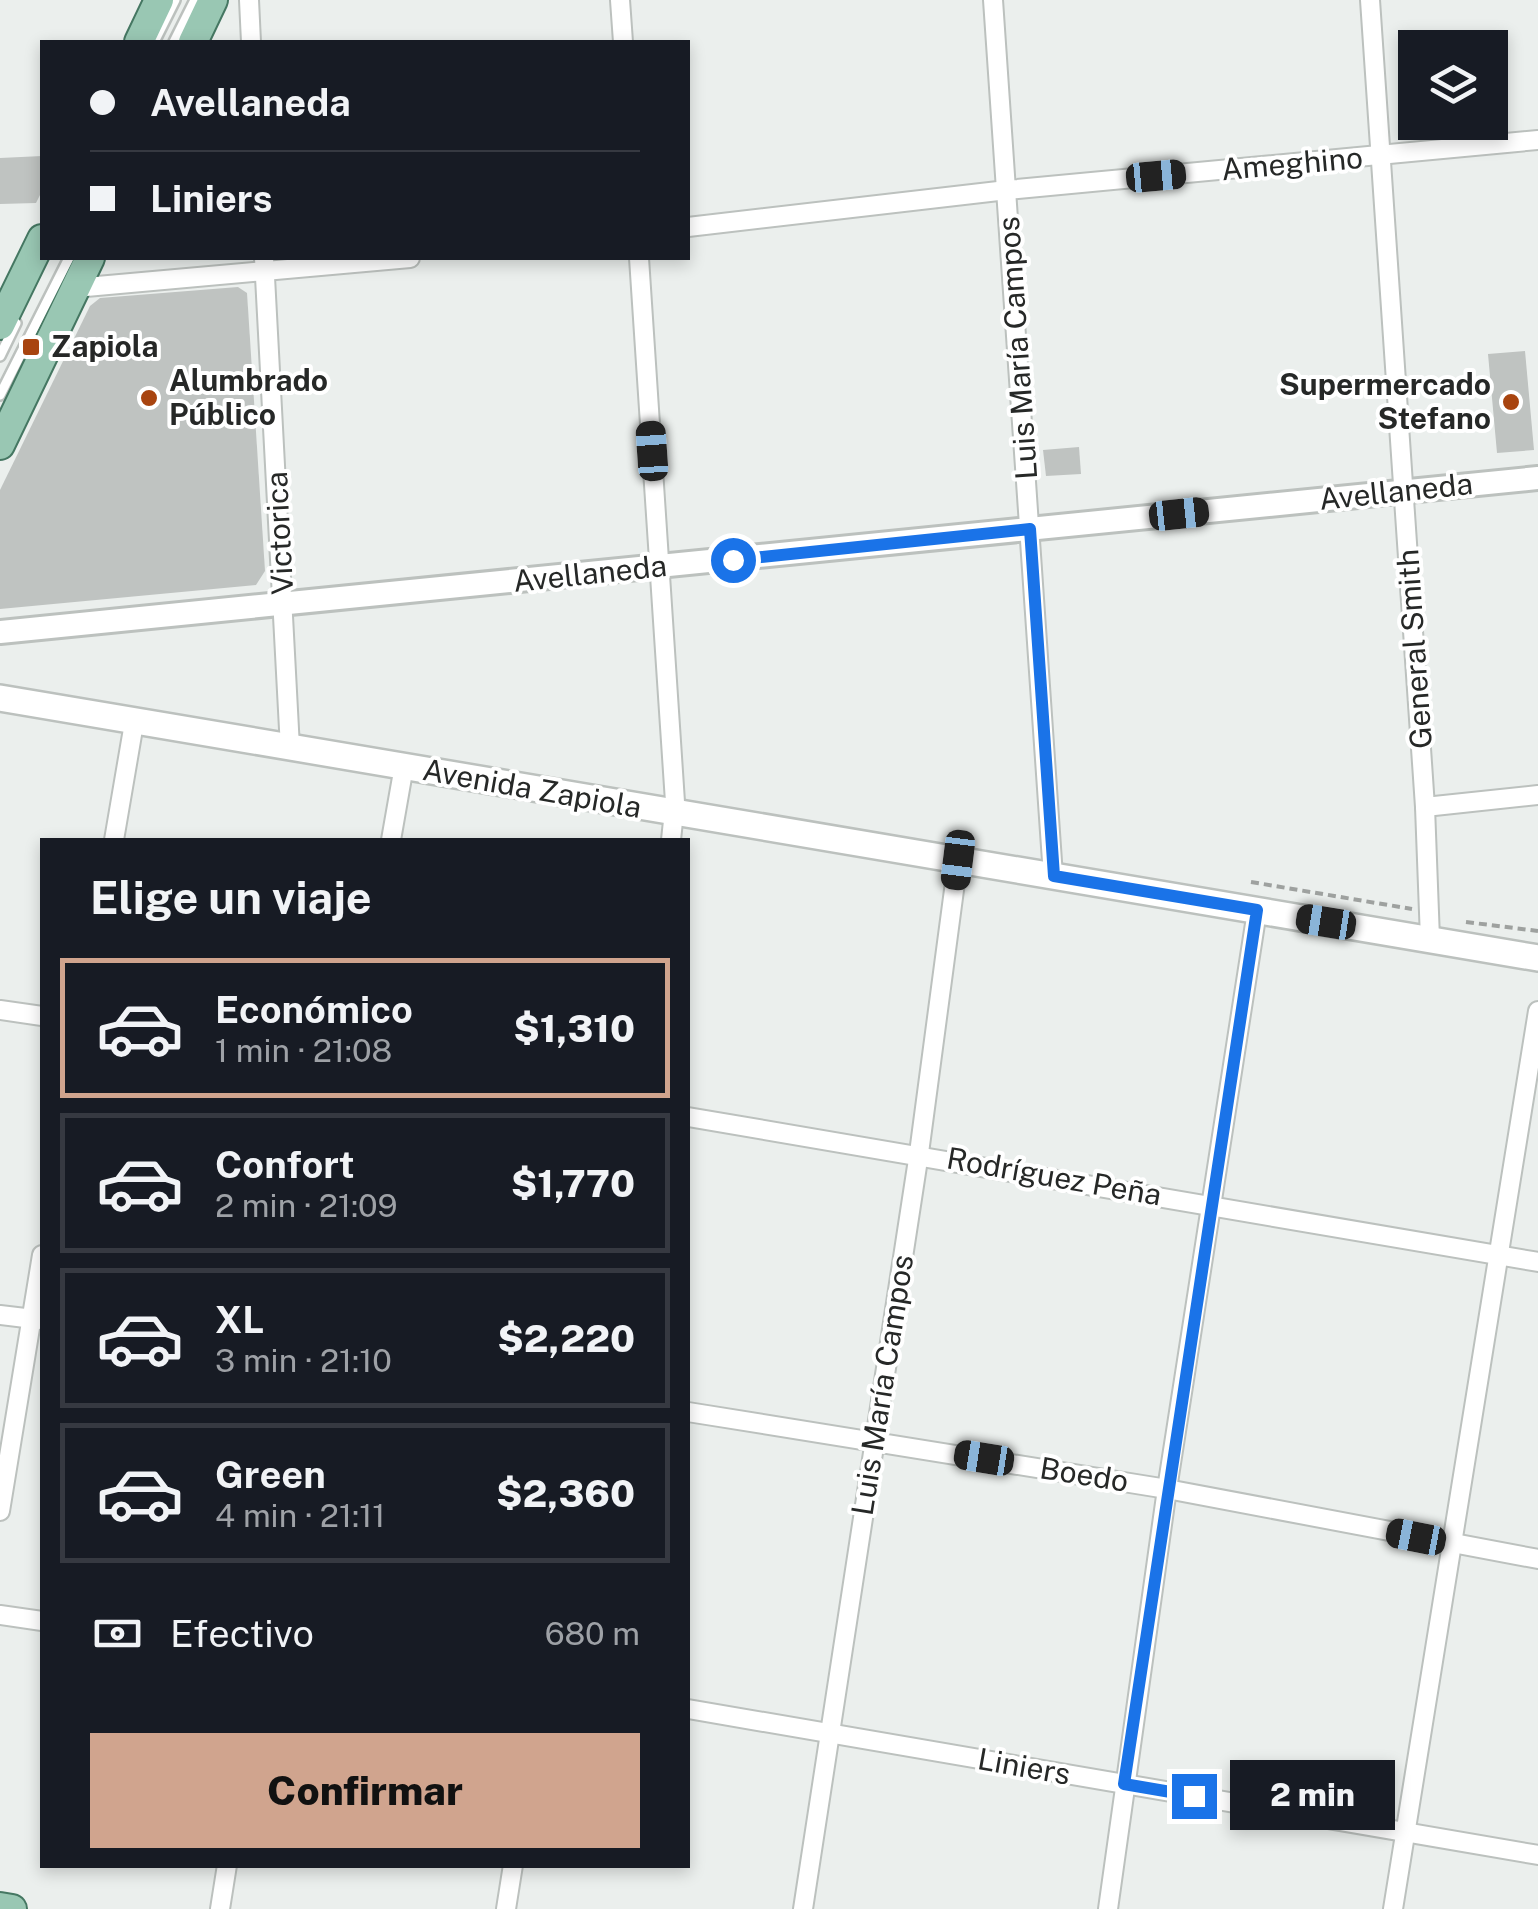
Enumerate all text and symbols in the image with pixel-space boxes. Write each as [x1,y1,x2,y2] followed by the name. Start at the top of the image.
[1398,30,1508,140] map controls
[1398,30,1508,140] button: layers
[150,80,351,125] text: Avellaneda
[1220,139,1364,187] street label: Ameghino
[1125,158,1187,194] car
[150,176,272,221] text: Liniers
[990,215,1044,481] street label: Luis María Campos
[51,328,159,364] place label: Zapiola
[20,336,42,358] marker: Zapiola
[169,362,328,432] place label: Alumbrado Público
[1279,366,1491,436] place label: Supermercado Stefano
[138,387,160,409] marker: Alumbrado Público
[1500,391,1522,413] marker: Supermercado Stefano
[635,420,669,482] car
[1317,465,1474,517] street label: Avellaneda
[258,471,300,596] street label: Victorica
[1148,496,1210,532] car
[711,538,756,583] route start
[511,547,668,599] street label: Avellaneda
[1389,548,1439,750] street label: General Smith
[420,751,644,825] street label: Avenida Zapiola
[939,828,977,892] car
[90,871,372,924] text: Elige un viaje
[1294,902,1358,942] car
[95,983,185,1073] icon: car
[215,987,413,1032] text: Económico
[513,1006,635,1051] text: $1,310
[215,1032,392,1069] text: 1 min · 21:08
[95,1138,185,1228] icon: car
[944,1139,1164,1213] street label: Rodríguez Peña
[215,1142,355,1187] text: Confort
[511,1161,635,1206] text: $1,770
[215,1187,397,1224] text: 2 min · 21:09
[844,1252,920,1518] street label: Luis María Campos
[95,1293,185,1383] icon: car
[215,1297,264,1342] text: XL
[497,1316,635,1361] text: $2,220
[215,1342,392,1379] text: 3 min · 21:10
[952,1438,1016,1478] car
[95,1448,185,1538] icon: car
[1037,1449,1131,1499] street label: Boedo
[215,1452,326,1497] text: Green
[496,1471,635,1516] text: $2,360
[215,1497,385,1534] text: 4 min · 21:11
[1384,1517,1448,1557] car
[90,1606,145,1661] icon: cash
[170,1611,314,1656] text: Efectivo
[545,1615,640,1652] text: 680 m
[90,1733,640,1848] button: Confirmar
[975,1740,1073,1792] street label: Liniers
[1229,1761,1394,1831] callout: 2 min
[1172,1774,1217,1819] route end
[1270,1776,1355,1813] text: 2 min

